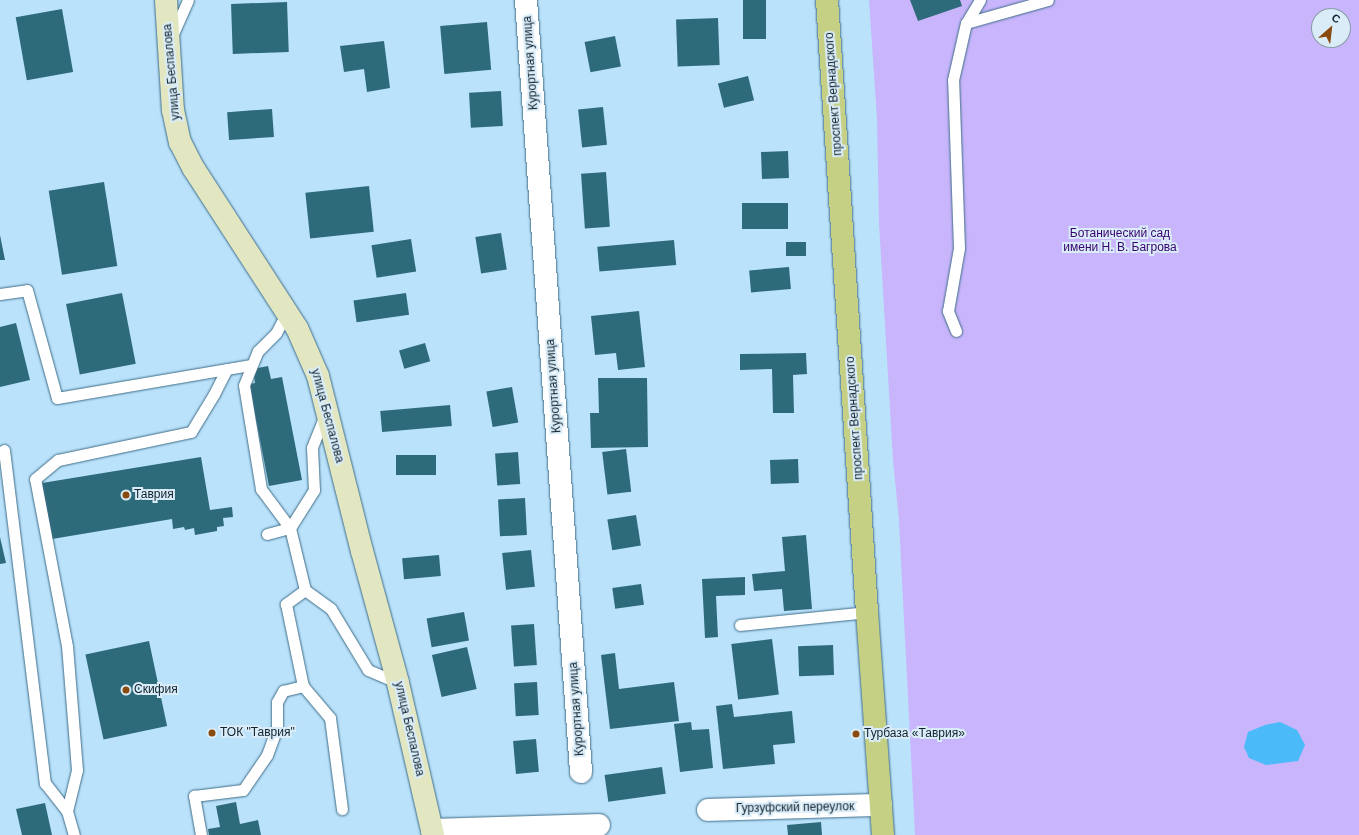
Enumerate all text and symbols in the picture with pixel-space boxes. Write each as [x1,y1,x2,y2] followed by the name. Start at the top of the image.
[1311,8,1351,48] north arrow
[1330,11,1342,25] text: С
[521,15,541,111] street label: Курортная улица
[161,23,183,121] street label: улица Беспалова
[823,32,845,156] street label: проспект Вернадского
[1063,227,1177,255] park label: Ботанический сад имени Н. В. Багрова
[544,338,564,434] street label: Курортная улица
[844,356,866,480] street label: проспект Вернадского
[308,367,346,465] street label: улица Беспалова
[134,488,174,502] place label: Таврия
[121,490,131,500] marker: Таврия
[567,661,587,757] street label: Курортная улица
[391,680,427,778] street label: улица Беспалова
[134,683,178,697] place label: Скифия
[121,685,131,695] marker: Скифия
[220,726,295,740] place label: ТОК "Таврия"
[864,727,965,741] place label: Турбаза «Таврия»
[207,728,217,738] marker: ТОК "Таврия"
[851,729,861,739] marker: Турбаза «Таврия»
[736,800,854,816] street label: Гурзуфский переулок

